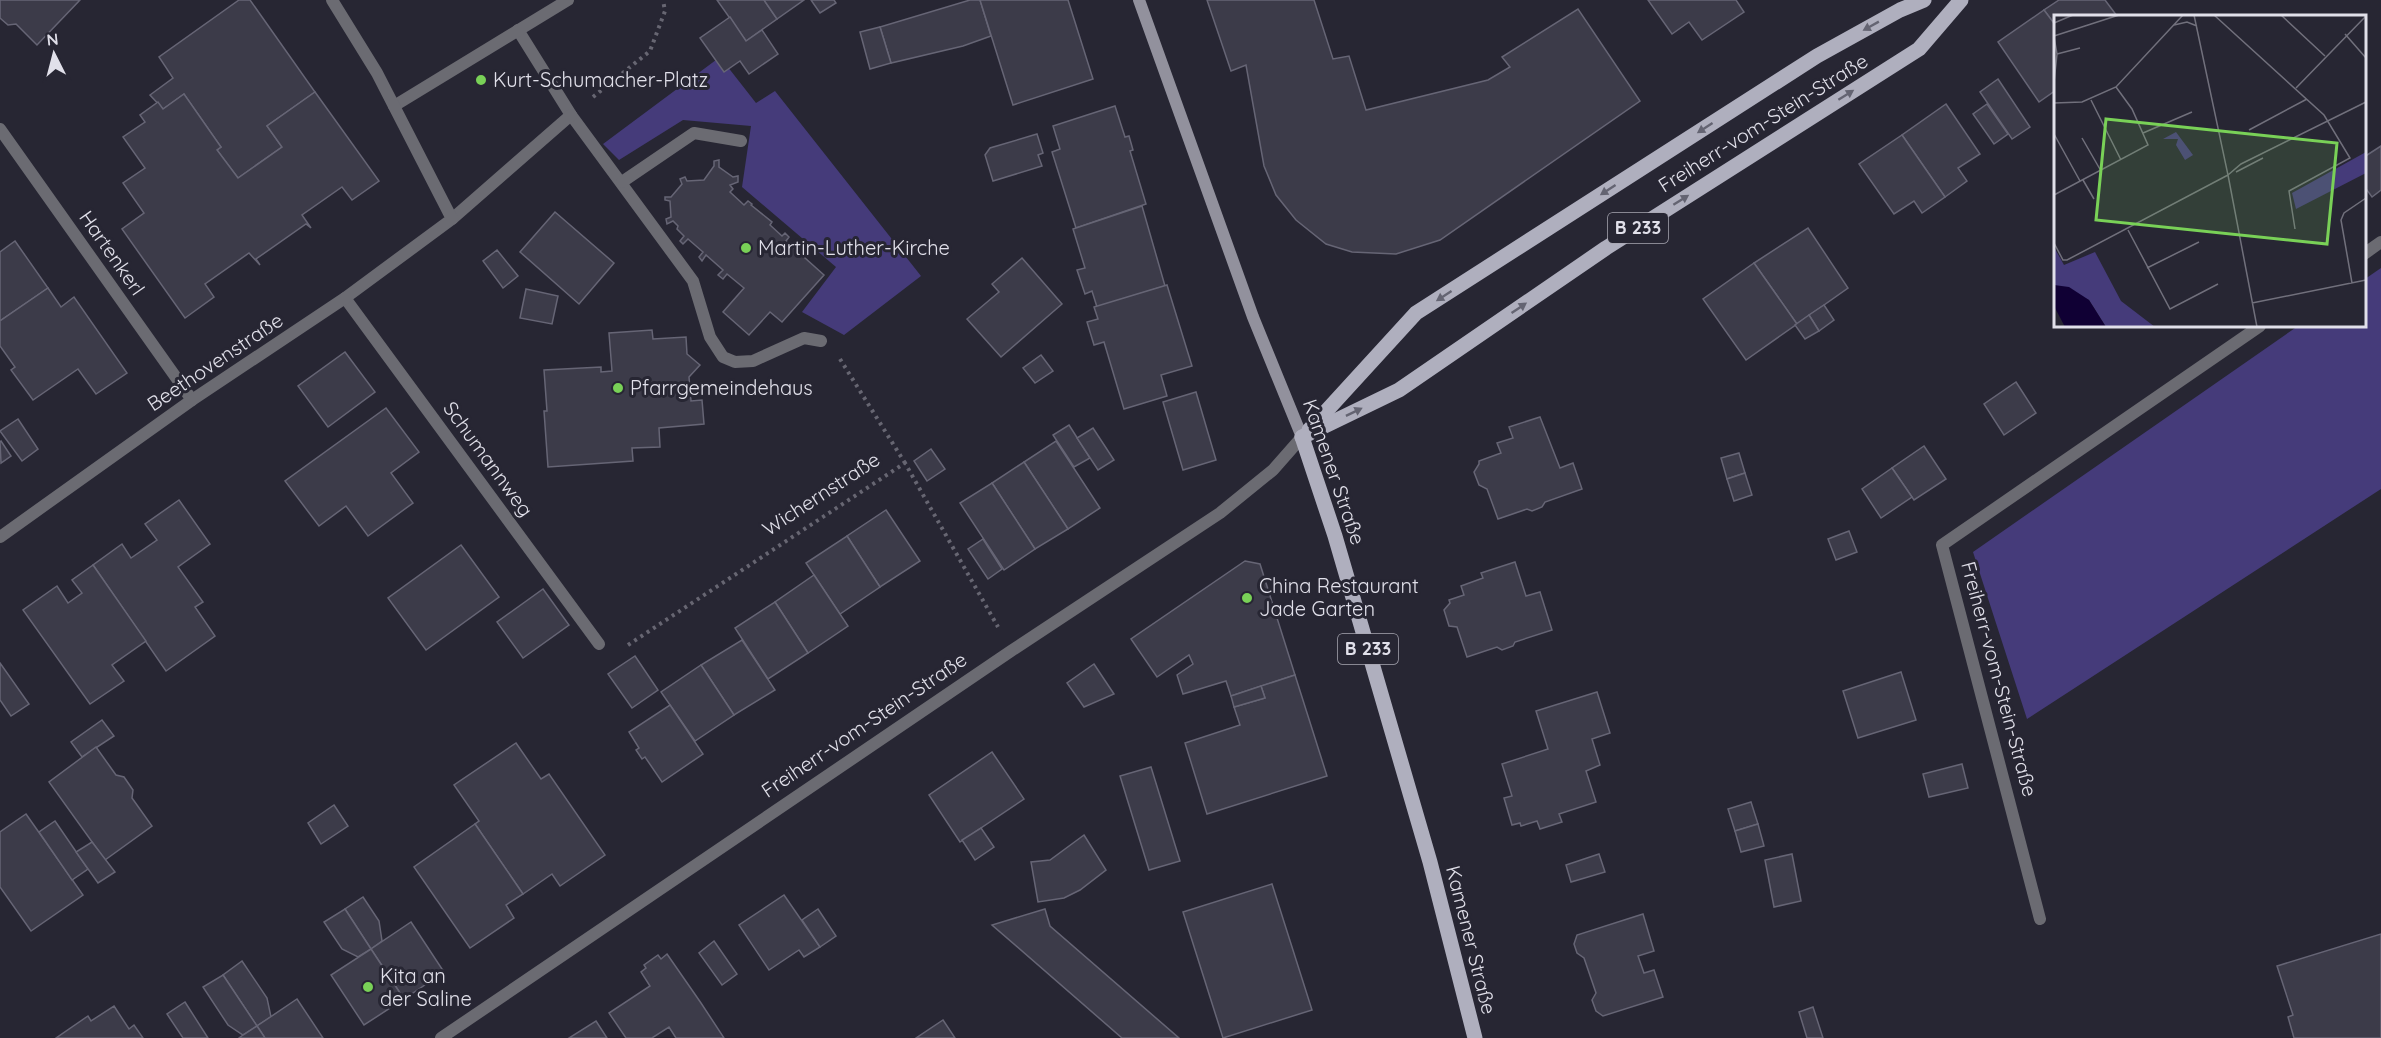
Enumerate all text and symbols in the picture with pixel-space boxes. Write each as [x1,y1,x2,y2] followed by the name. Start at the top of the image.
[2054,15,2366,327] inset map
[1863,20,1880,30] one-way arrow
[24,24,84,84] north arrow
[46,29,59,50] text: N
[1653,48,1872,197] street label: Freiherr-vom-Stein-Straße
[493,67,708,92] place label: Kurt-Schumacher-Platz
[474,73,488,87] marker: Kurt-Schumacher-Platz
[1838,90,1854,101] one-way arrow
[1697,122,1714,133] one-way arrow
[1600,185,1616,196] one-way arrow
[1673,195,1689,206] one-way arrow
[74,206,151,300] street label: Hartenkerl
[1608,213,1668,243] road number: B 233
[758,235,950,260] place label: Martin-Luther-Kirche
[739,241,753,255] marker: Martin-Luther-Kirche
[1435,290,1452,301] one-way arrow
[1510,302,1526,314] one-way arrow
[142,307,287,416] street label: Beethovenstraße
[630,375,813,400] place label: Pfarrgemeindehaus
[611,381,625,395] marker: Pfarrgemeindehaus
[438,396,539,521] street label: Schumannweg
[1298,396,1371,548] street label: Kamener Straße
[1346,407,1363,416] one-way arrow
[757,446,884,541] street label: Wichernstraße
[1956,559,2043,799] street label: Freiherr-vom-Stein-Straße
[1259,573,1419,621] place label: China Restaurant Jade Garten
[1240,591,1254,605] marker: China Restaurant Jade Garten
[1338,634,1398,664] road number: B 233
[756,646,971,803] street label: Freiherr-vom-Stein-Straße
[1441,863,1502,1017] street label: Kamener Straße
[380,963,472,1011] place label: Kita an der Saline
[361,980,375,994] marker: Kita an der Saline

